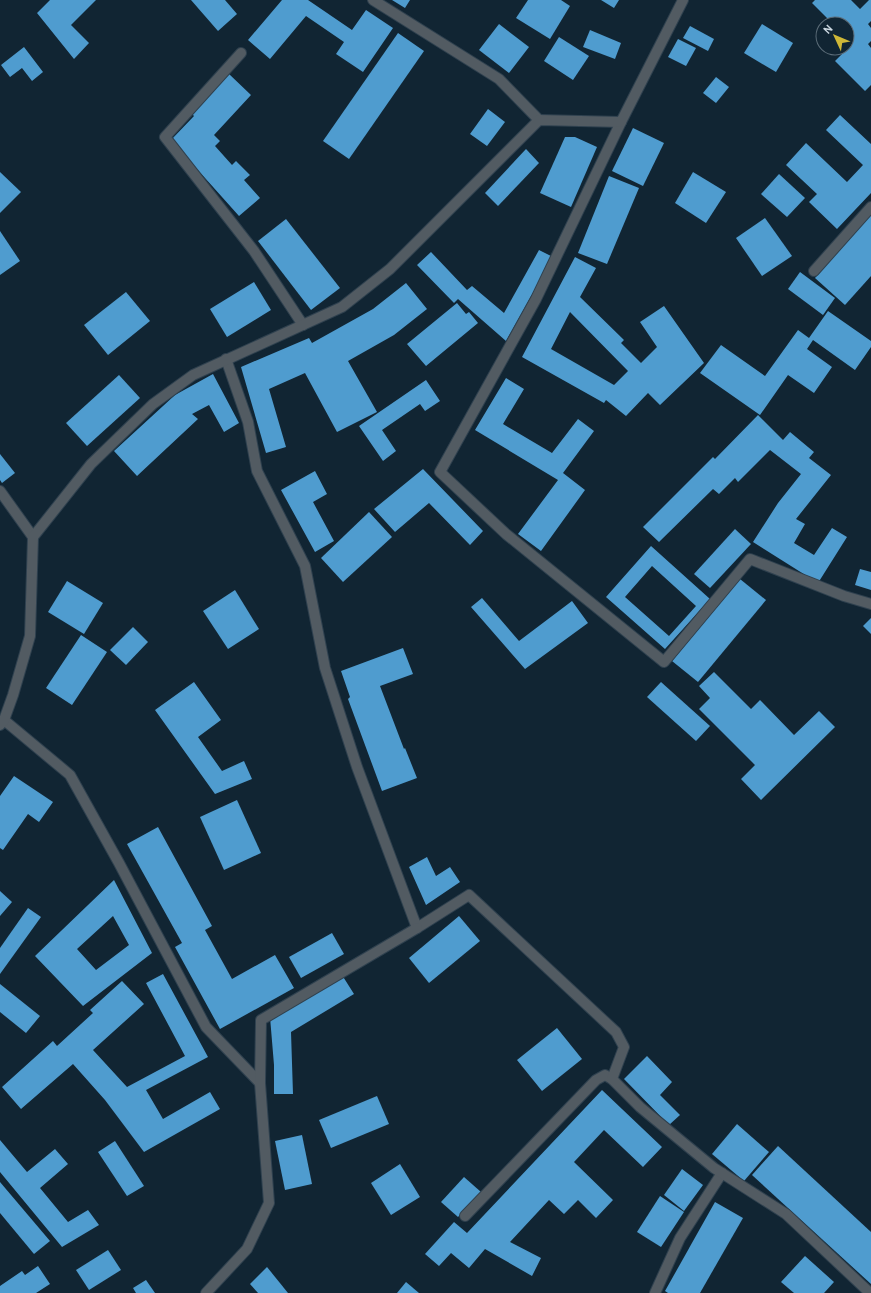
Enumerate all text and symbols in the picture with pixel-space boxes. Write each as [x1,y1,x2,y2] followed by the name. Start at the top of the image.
[815,16,855,56] north arrow
[821,22,836,37] text: N

